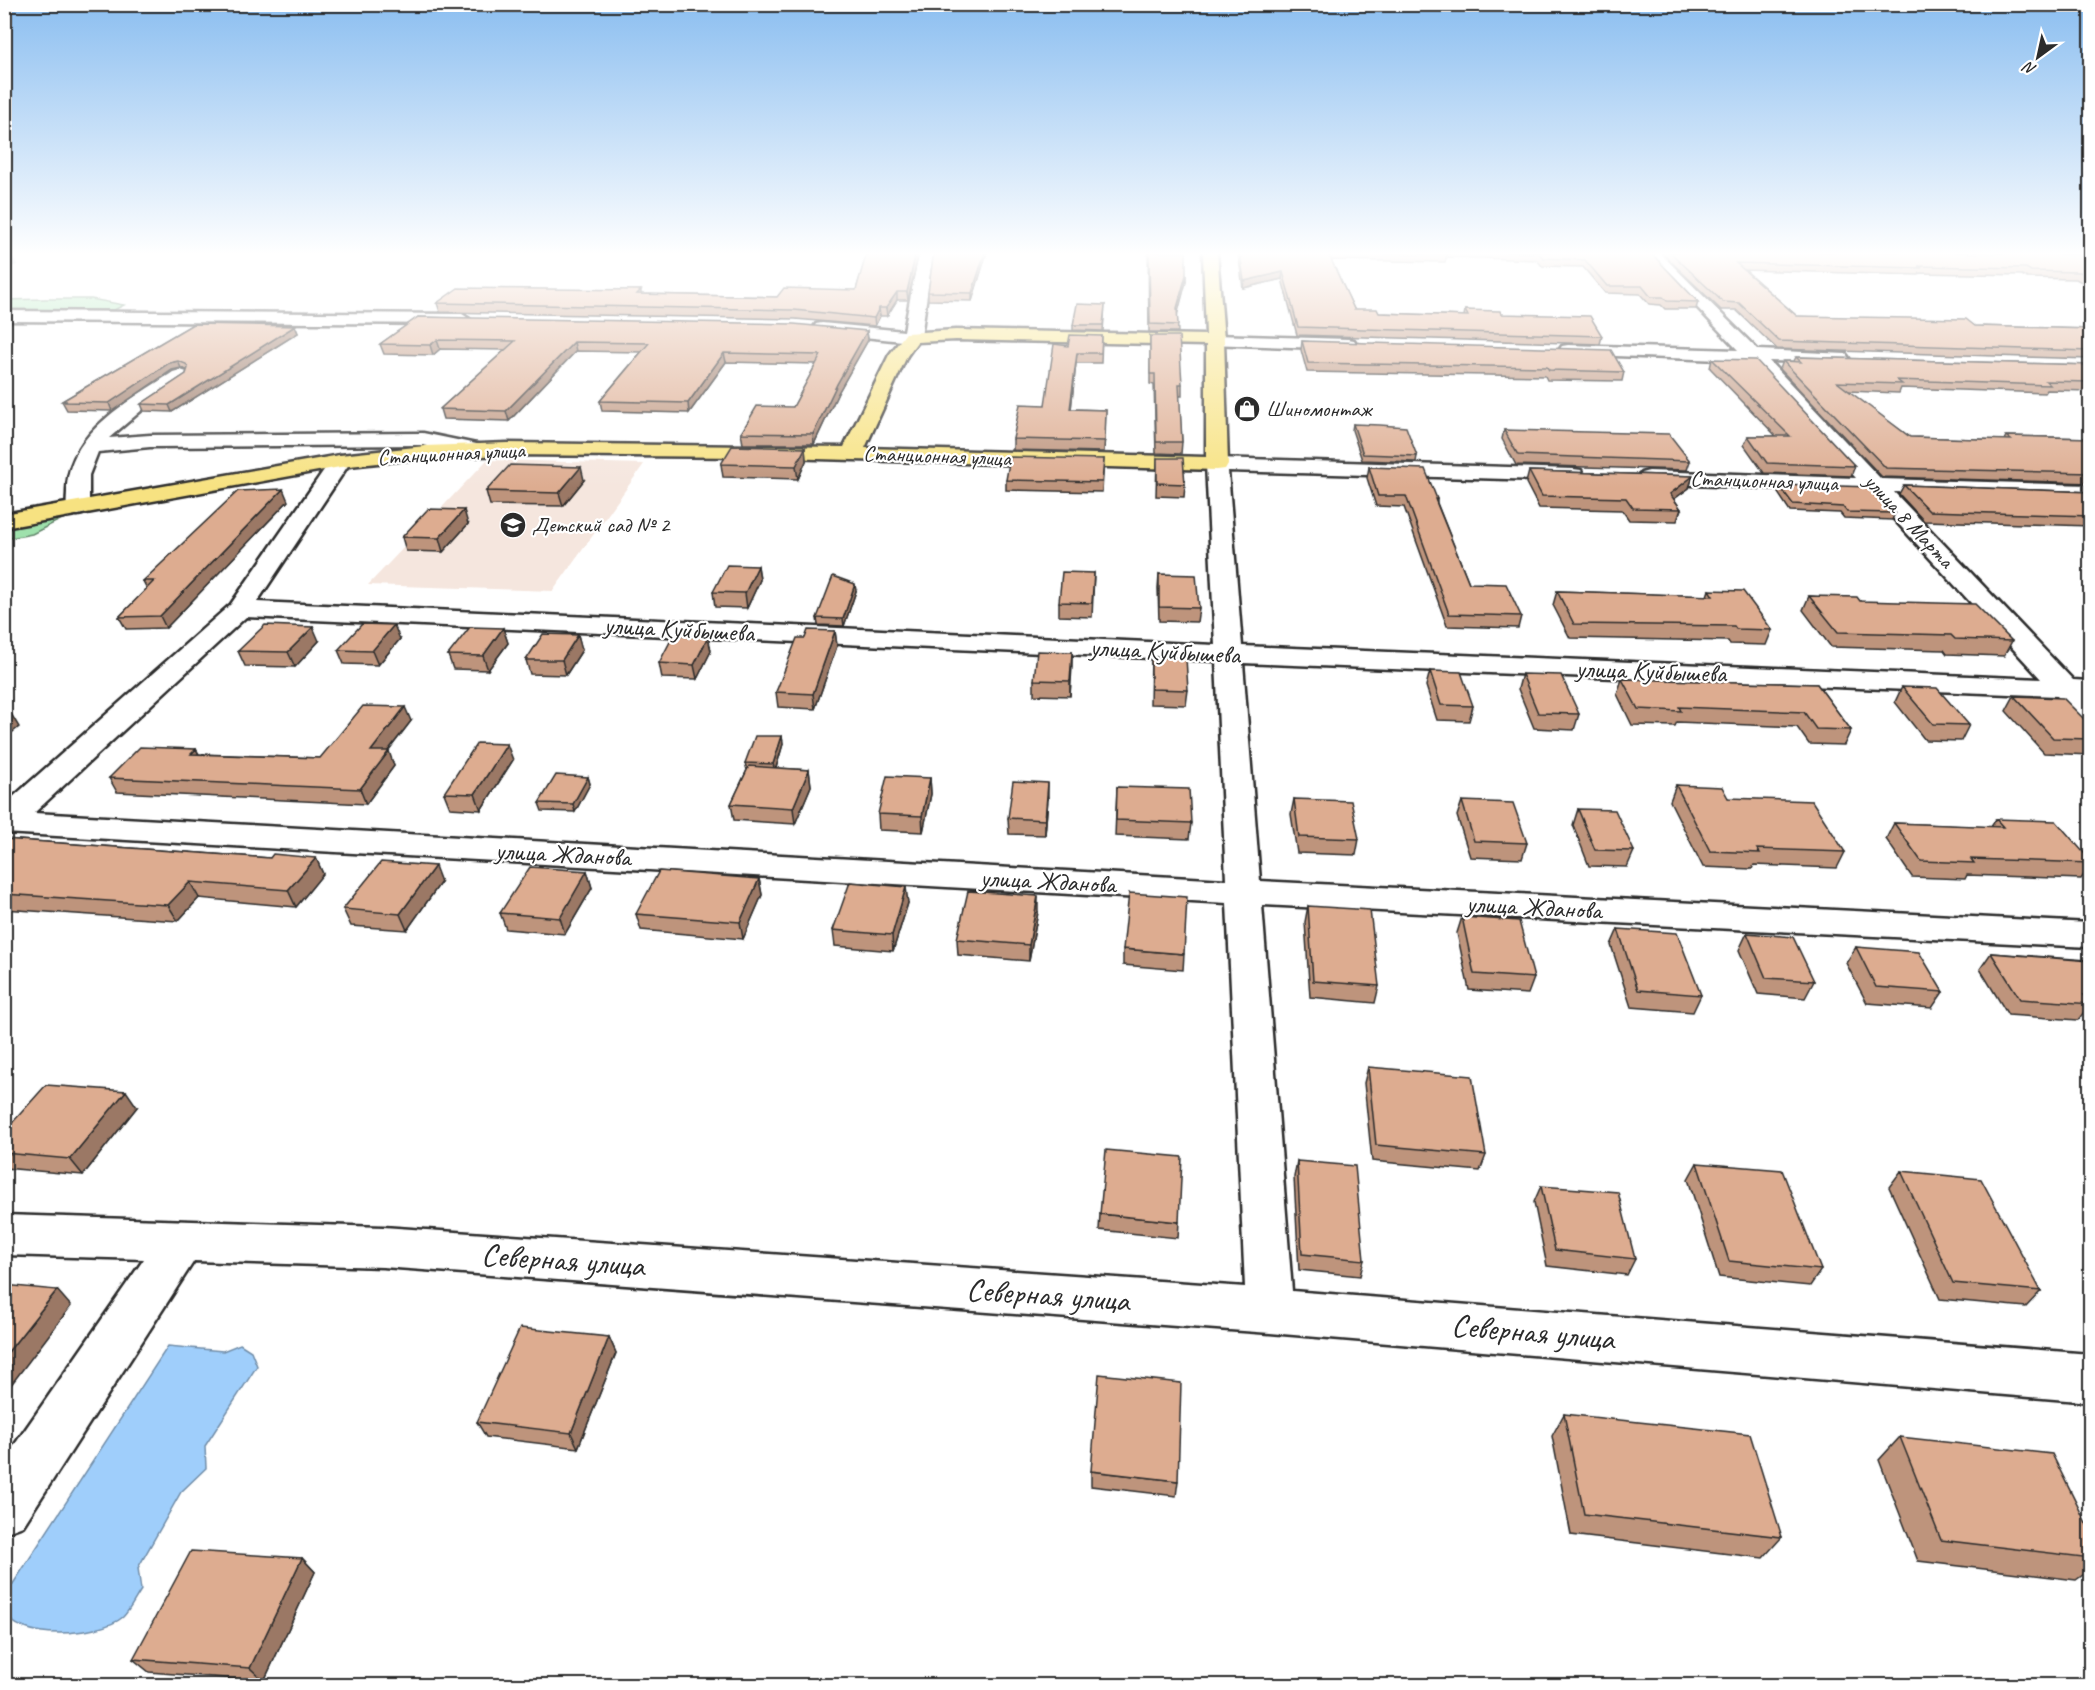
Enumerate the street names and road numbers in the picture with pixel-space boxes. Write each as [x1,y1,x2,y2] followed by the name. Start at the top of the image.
[377,436,527,472] street label: Станционная улица
[863,439,1012,473] street label: Станционная улица
[1690,464,1839,498] street label: Станционная улица
[1857,467,1961,575] street label: улица 8 Марта
[601,608,757,649] street label: улица Куйбышева
[1087,630,1243,671] street label: улица Куйбышева
[1573,652,1728,690] street label: улица Куйбышева
[492,834,634,874] street label: улица Жданова
[977,861,1119,901] street label: улица Жданова
[1463,887,1605,927] street label: улица Жданова
[480,1234,648,1286] street label: Северная улица
[965,1269,1133,1321] street label: Северная улица
[1450,1304,1618,1360] street label: Северная улица

